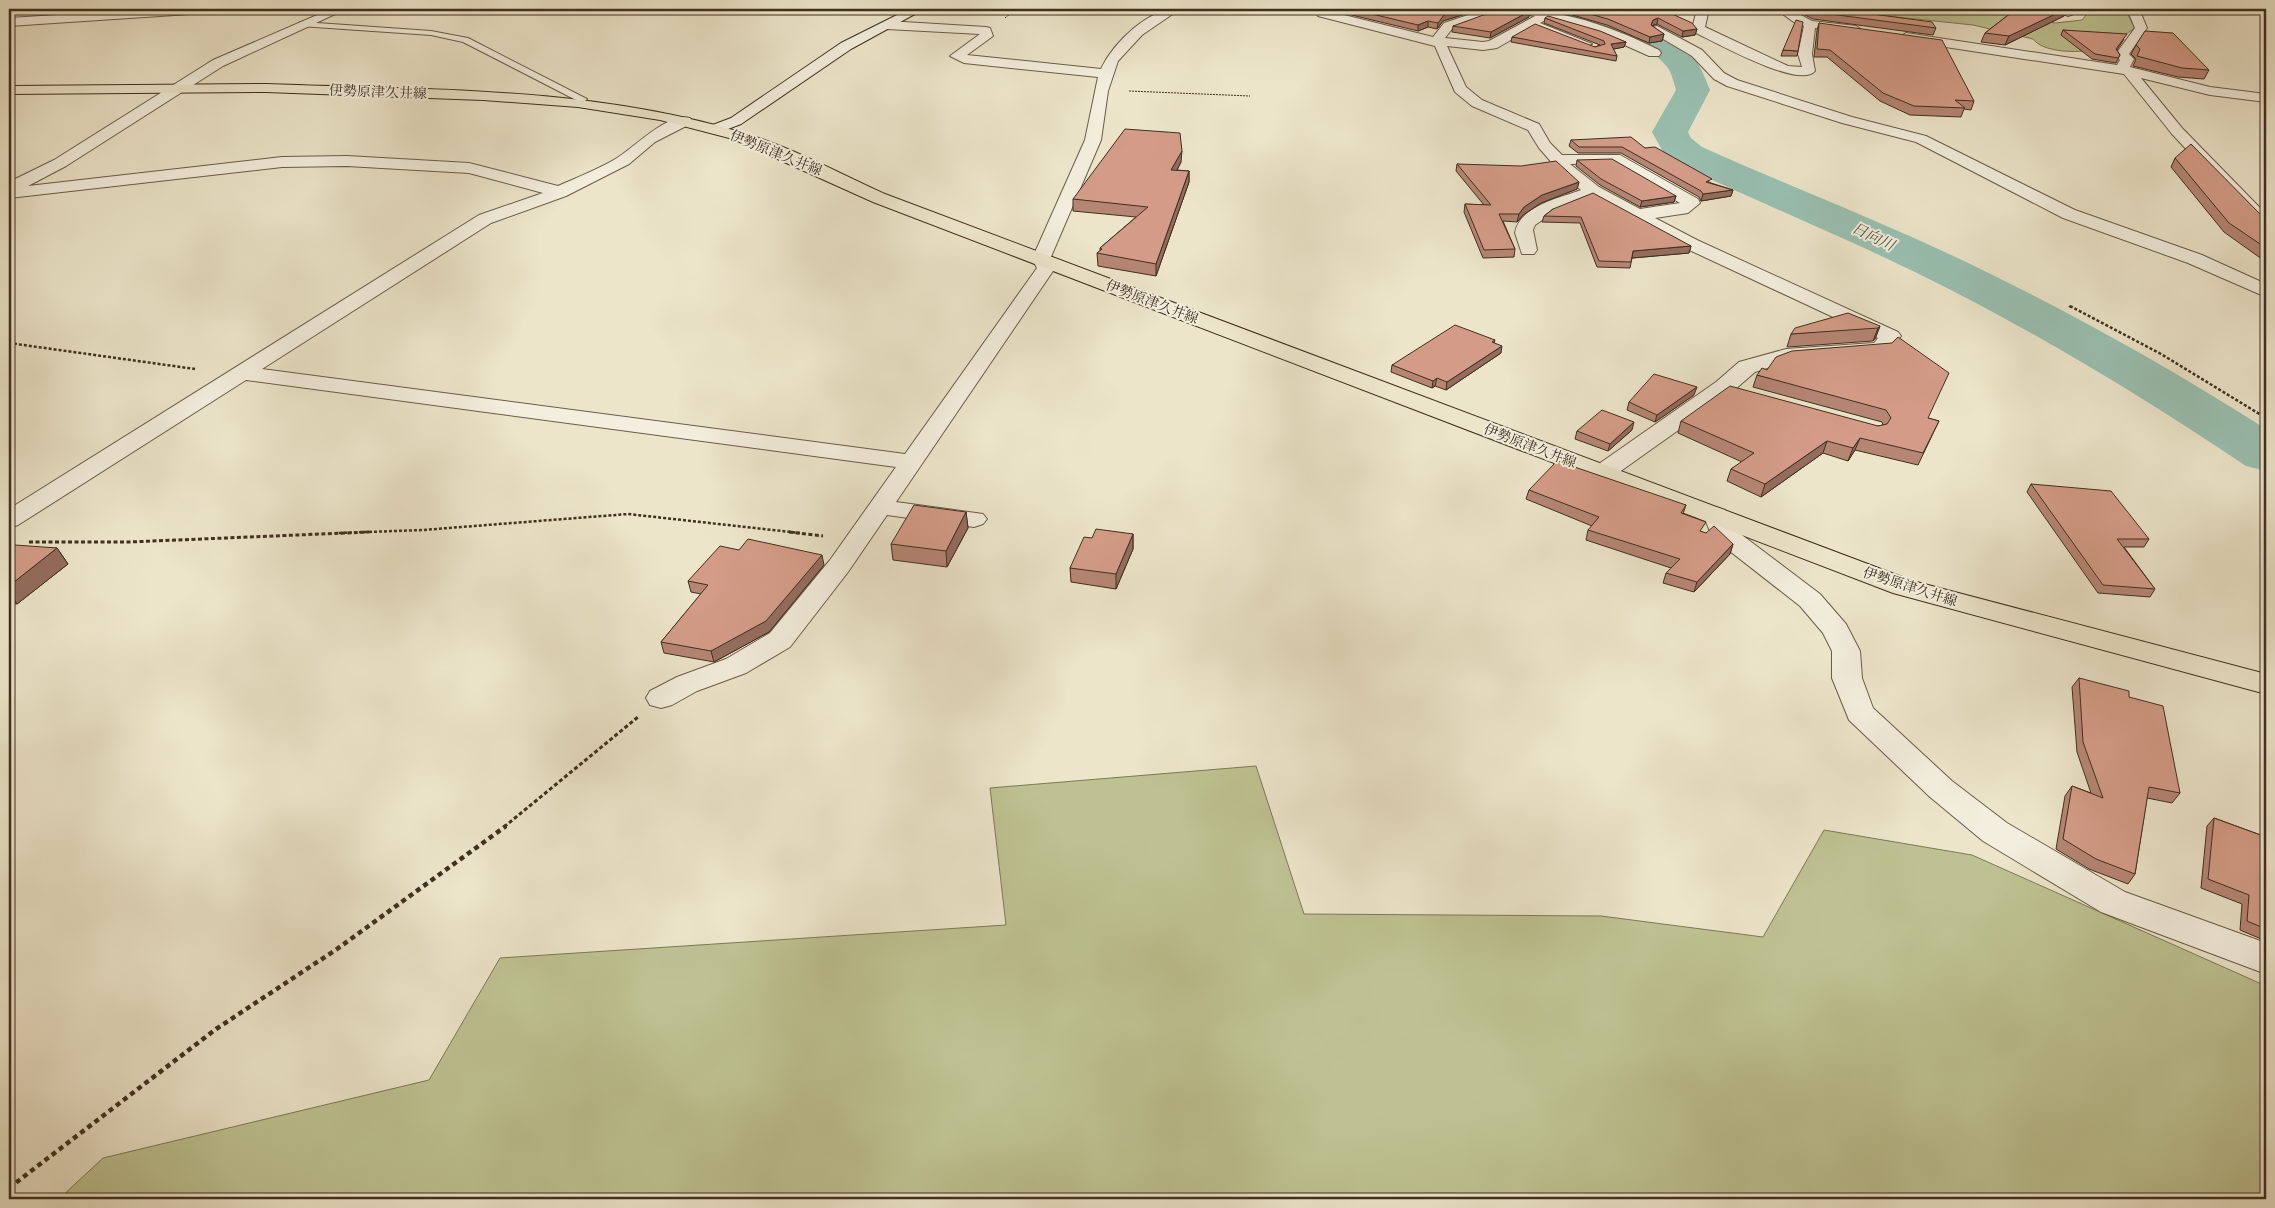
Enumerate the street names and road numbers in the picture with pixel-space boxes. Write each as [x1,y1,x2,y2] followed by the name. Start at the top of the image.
[329,82,427,102] street label: 伊勢原津久井線
[727,127,825,179] street label: 伊勢原津久井線
[1103,277,1201,327] street label: 伊勢原津久井線
[1481,421,1579,471] street label: 伊勢原津久井線
[1861,564,1959,610] street label: 伊勢原津久井線

